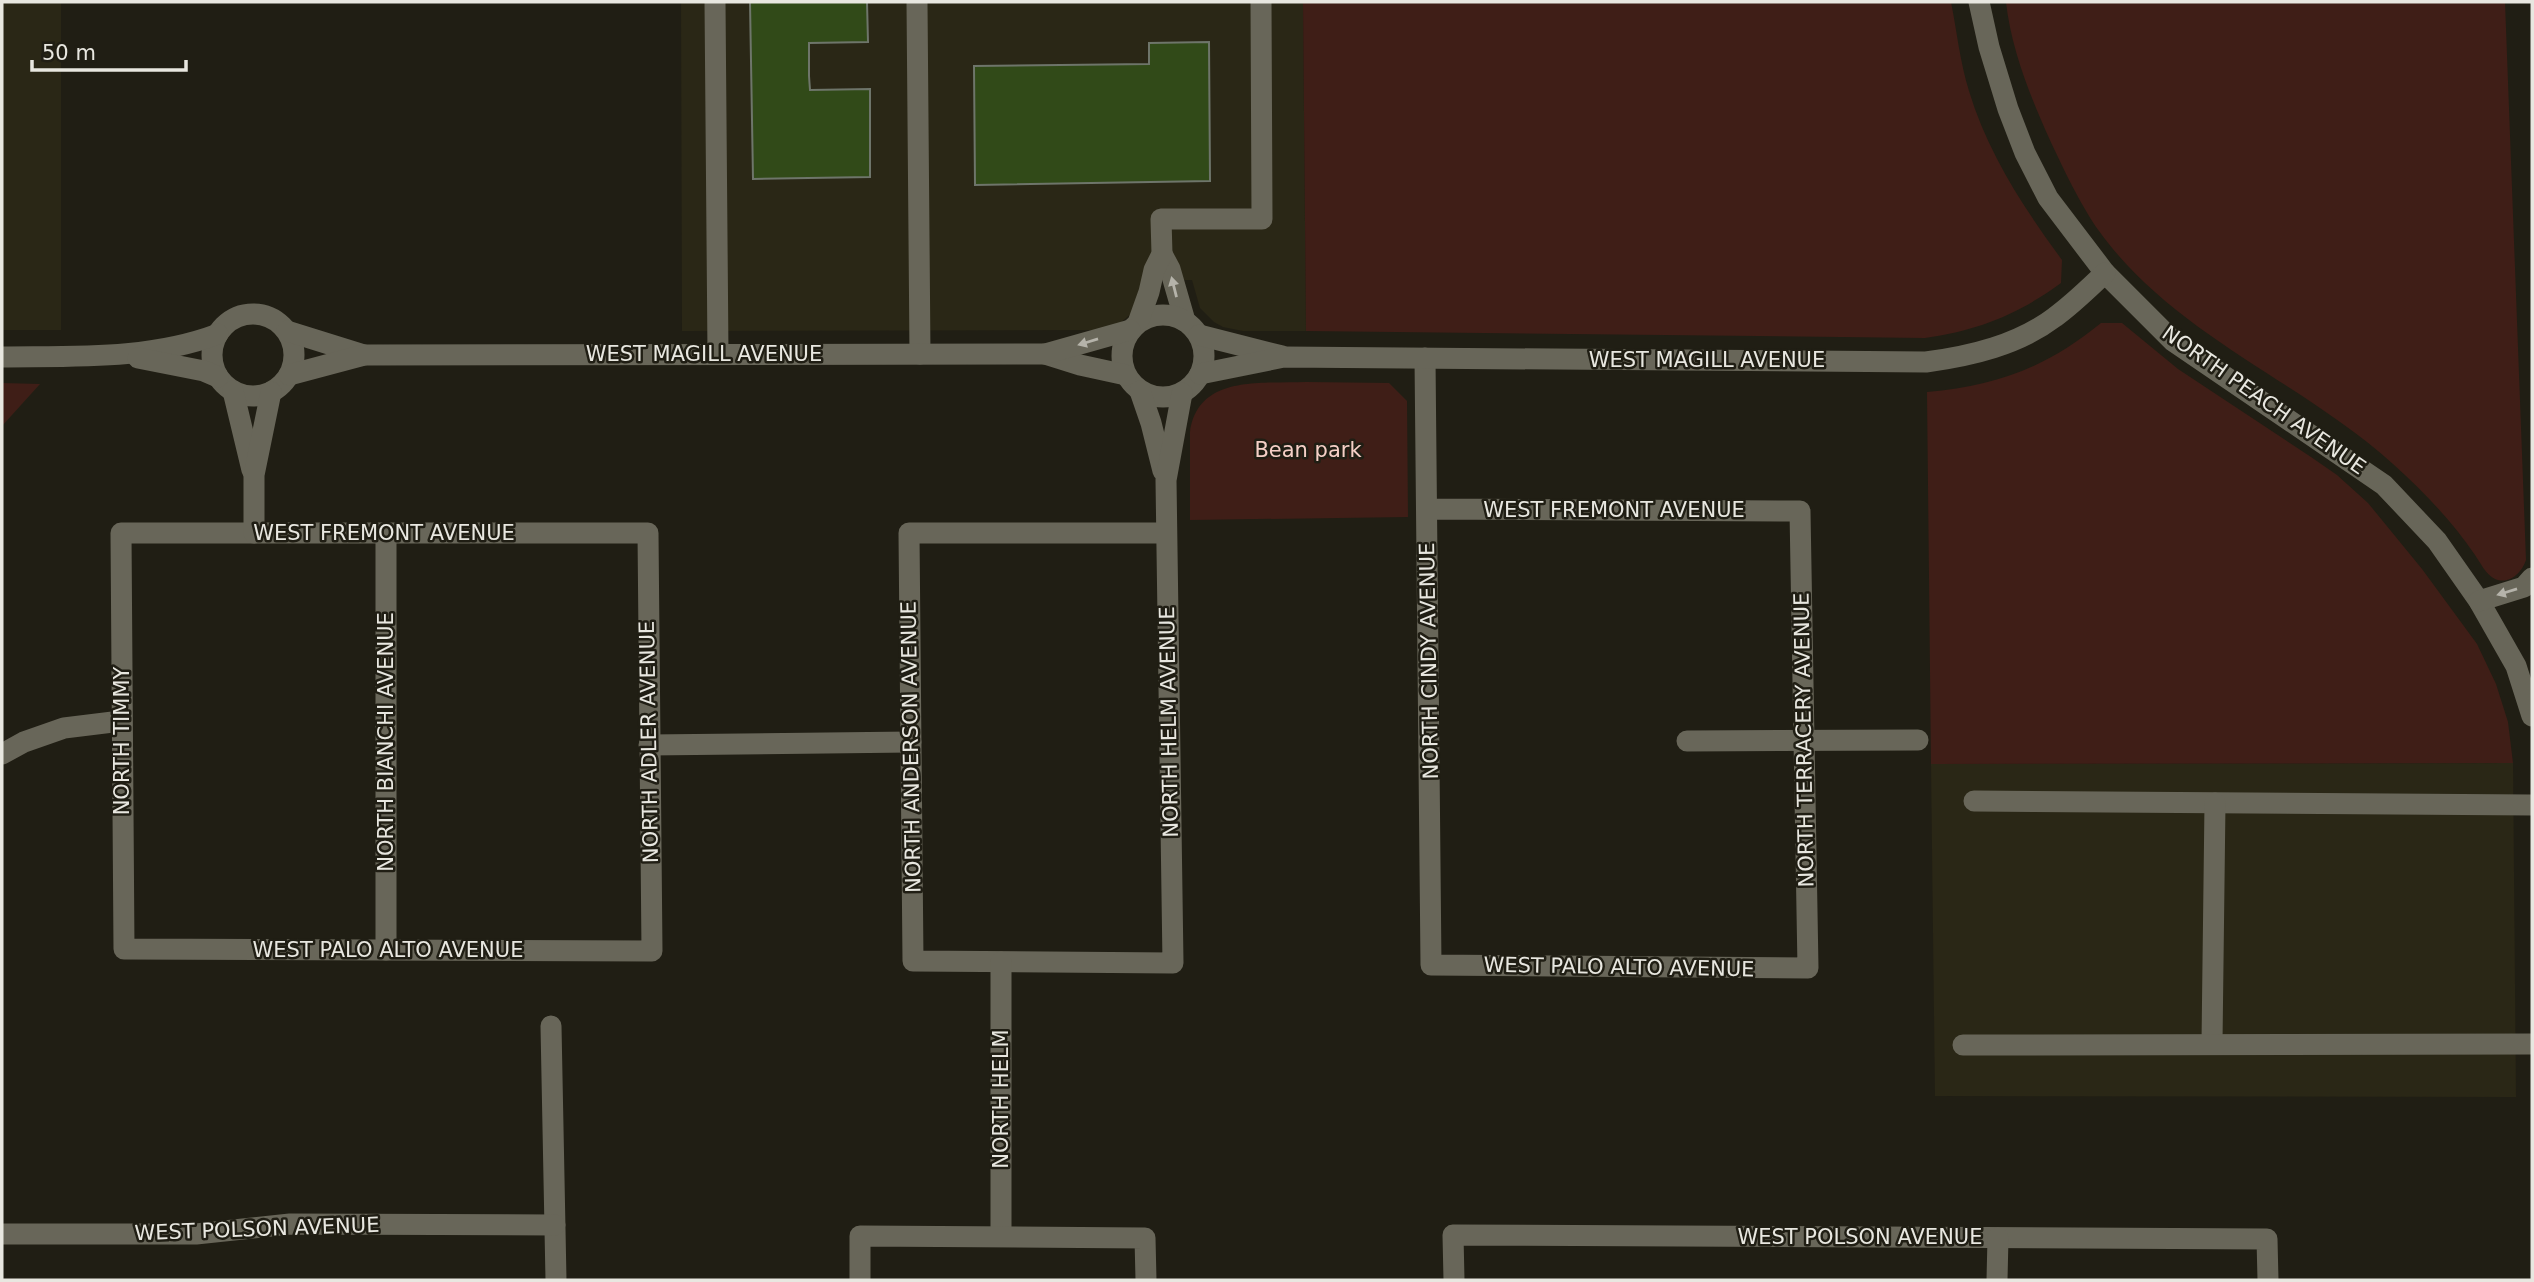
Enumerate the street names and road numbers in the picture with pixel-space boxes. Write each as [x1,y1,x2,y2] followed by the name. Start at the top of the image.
[2158,321,2370,479] street label: NORTH PEACH AVENUE
[586,342,822,366] street label: WEST MAGILL AVENUE
[1589,348,1825,372] street label: WEST MAGILL AVENUE
[1483,498,1745,522] street label: WEST FREMONT AVENUE
[253,521,515,545] street label: WEST FREMONT AVENUE
[1415,542,1443,780] street label: NORTH CINDY AVENUE
[1789,592,1819,888] street label: NORTH TERRACERY AVENUE
[896,601,926,893] street label: NORTH ANDERSON AVENUE
[1155,606,1183,838] street label: NORTH HELM AVENUE
[374,612,398,872] street label: NORTH BIANCHI AVENUE
[635,621,663,863] street label: NORTH ADLER AVENUE
[110,666,134,815] street label: NORTH TIMMY
[253,938,523,962] street label: WEST PALO ALTO AVENUE
[1483,953,1755,981] street label: WEST PALO ALTO AVENUE
[989,1029,1013,1169] street label: NORTH HELM
[134,1213,380,1245] street label: WEST POLSON AVENUE
[1737,1225,1983,1249] street label: WEST POLSON AVENUE

